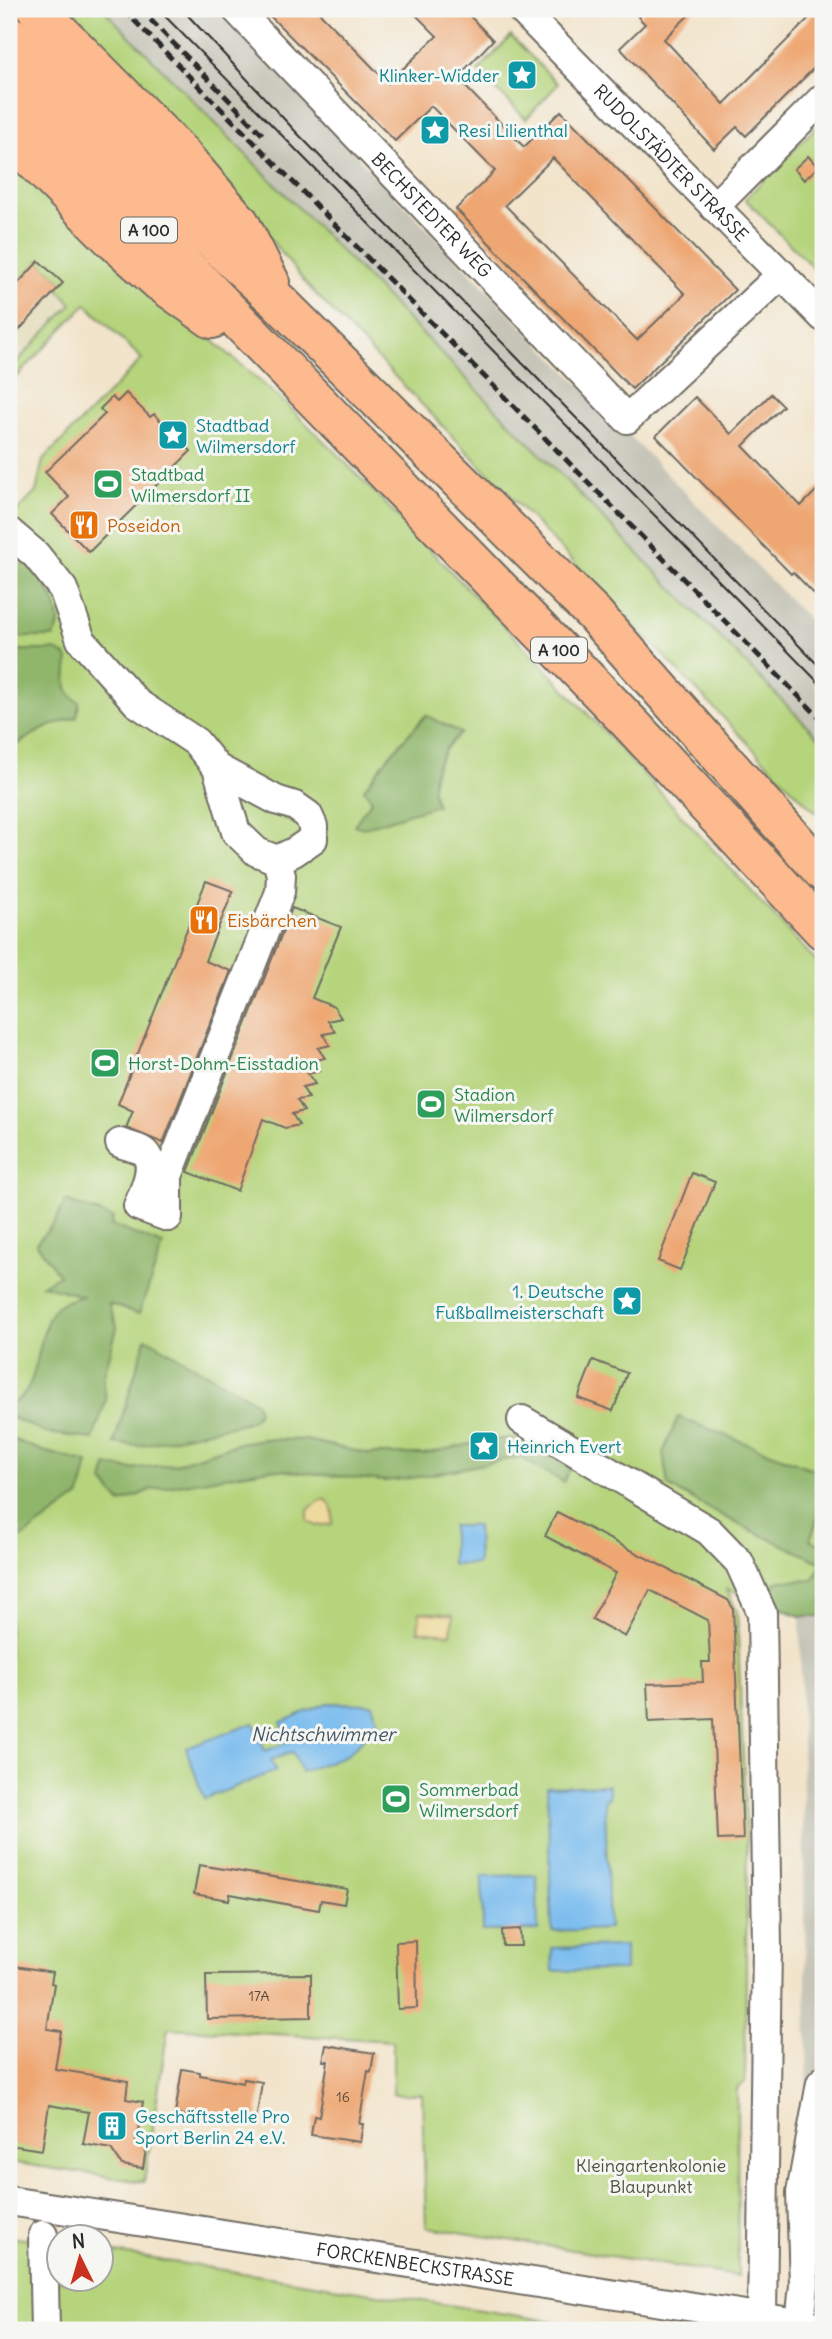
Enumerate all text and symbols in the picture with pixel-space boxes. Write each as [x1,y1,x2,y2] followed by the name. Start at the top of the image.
[505,58,539,92] place icon: Klinker-Widder
[379,64,500,87] place label: Klinker-Widder
[589,79,754,246] street label: RUDOLSTÄDTER STRASSE
[418,113,452,147] place icon: Resi Lilienthal
[458,119,568,142] place label: Resi Lilienthal
[367,147,497,282] street label: BECHSTEDTER WEG
[121,218,177,242] road number: A 100
[196,414,296,458] place label: Stadtbad Wilmersdorf
[156,418,190,452] place icon: Stadtbad Wilmersdorf
[131,463,251,507] place label: Stadtbad Wilmersdorf II
[91,467,125,501] sports icon: Stadtbad Wilmersdorf II
[67,508,101,542] restaurant icon: Poseidon
[107,514,181,537] place label: Poseidon
[531,638,587,663] road number: A 100
[187,903,221,937] restaurant icon: Eisbärchen
[227,909,317,932] place label: Eisbärchen
[88,1046,122,1080] sports icon: Horst-Dohm-Eisstadion
[128,1052,319,1075] place label: Horst-Dohm-Eisstadion
[454,1083,554,1127] place label: Stadion Wilmersdorf
[414,1087,448,1121] sports icon: Stadion Wilmersdorf
[435,1280,604,1324] place label: 1. Deutsche Fußballmeisterschaft
[610,1284,644,1318] place icon: 1. Deutsche Fußballmeisterschaft
[467,1429,501,1463] place icon: Heinrich Evert
[507,1435,621,1458] place label: Heinrich Evert
[251,1722,397,1746] water label: Nichtschwimmer
[419,1778,519,1822] place label: Sommerbad Wilmersdorf
[379,1782,413,1816] sports icon: Sommerbad Wilmersdorf
[248,1987,270,2005] house number: 17A
[336,2088,350,2106] house number: 16
[135,2105,290,2149] place label: Geschäftsstelle Pro Sport Berlin 24 e.V.
[95,2109,129,2143] building icon: Geschäftsstelle Pro Sport Berlin 24 e.V.
[576,2154,726,2198] park label: Kleingartenkolonie Blaupunkt
[46,2224,116,2294] north arrow
[71,2229,86,2254] text: N
[315,2237,516,2290] street label: FORCKENBECKSTRASSE

